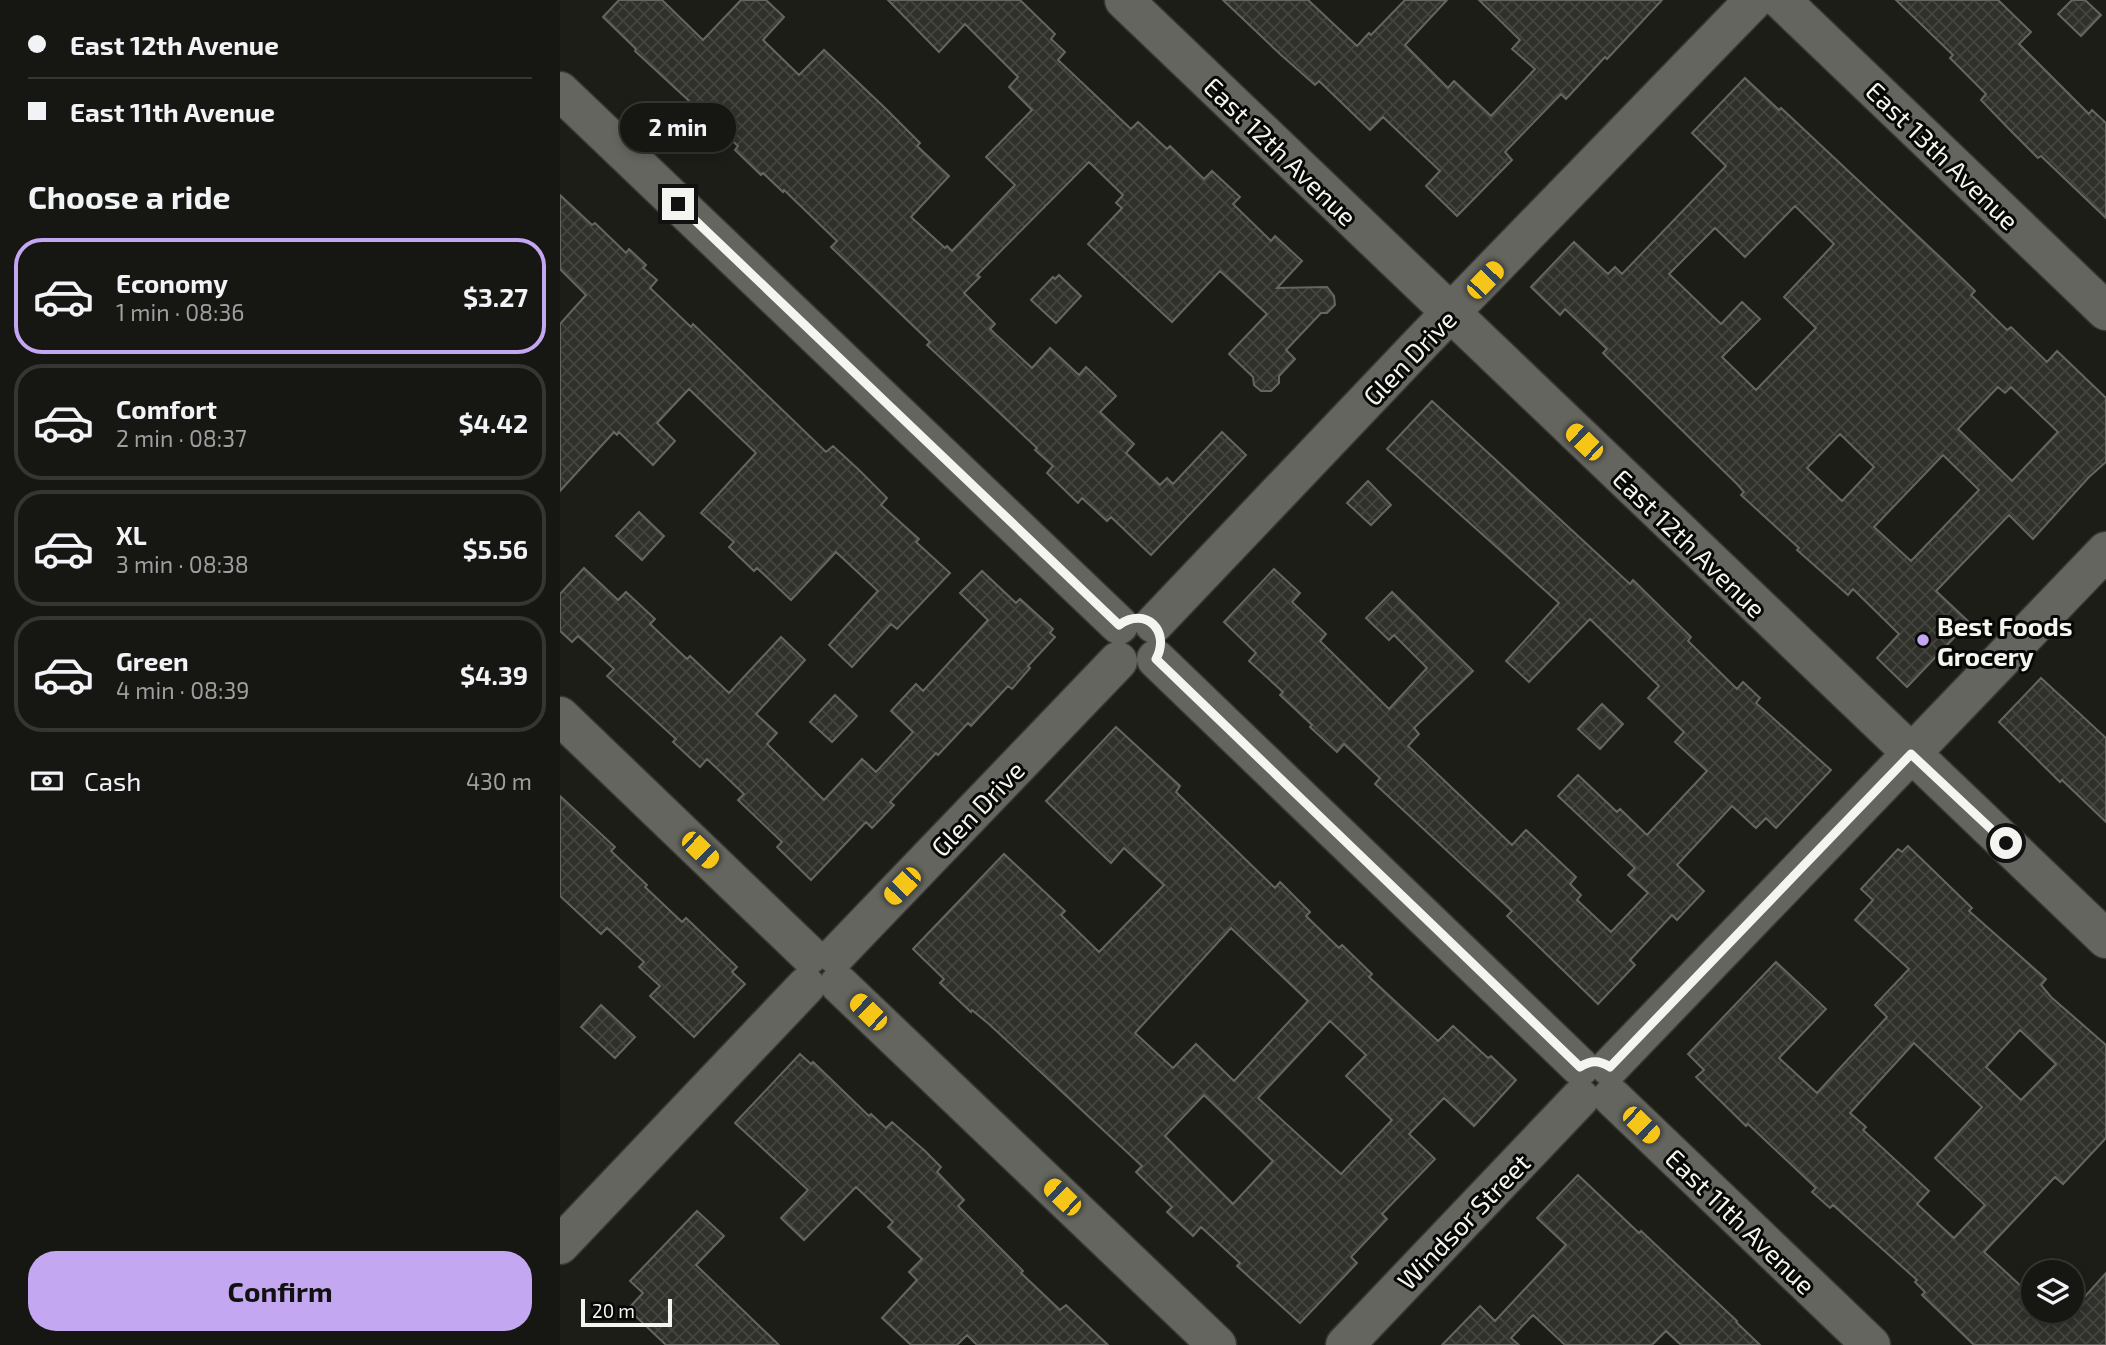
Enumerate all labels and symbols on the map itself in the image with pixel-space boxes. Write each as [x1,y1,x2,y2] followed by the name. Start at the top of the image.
[1198,70,1364,232] street label: East 12th Avenue
[1860,74,2026,236] street label: East 13th Avenue
[620,102,736,152] callout: 2 min
[662,188,694,220] route end
[1463,258,1508,302] car
[1356,303,1462,411] street label: Glen Drive
[1562,420,1607,464] car
[1607,462,1773,624] street label: East 12th Avenue
[1937,610,2072,672] place label: Best Foods Grocery
[1915,632,1931,648] marker: Best Foods Grocery
[924,754,1030,862] street label: Glen Drive
[1990,827,2022,859] route start
[678,828,723,872] car
[880,864,925,908] car
[846,990,891,1034] car
[1619,1103,1664,1147] car
[1660,1142,1822,1300] street label: East 11th Avenue
[1390,1147,1536,1295] street label: Windsor Street
[1040,1175,1085,1219] car
[581,1296,672,1328] scale bar

